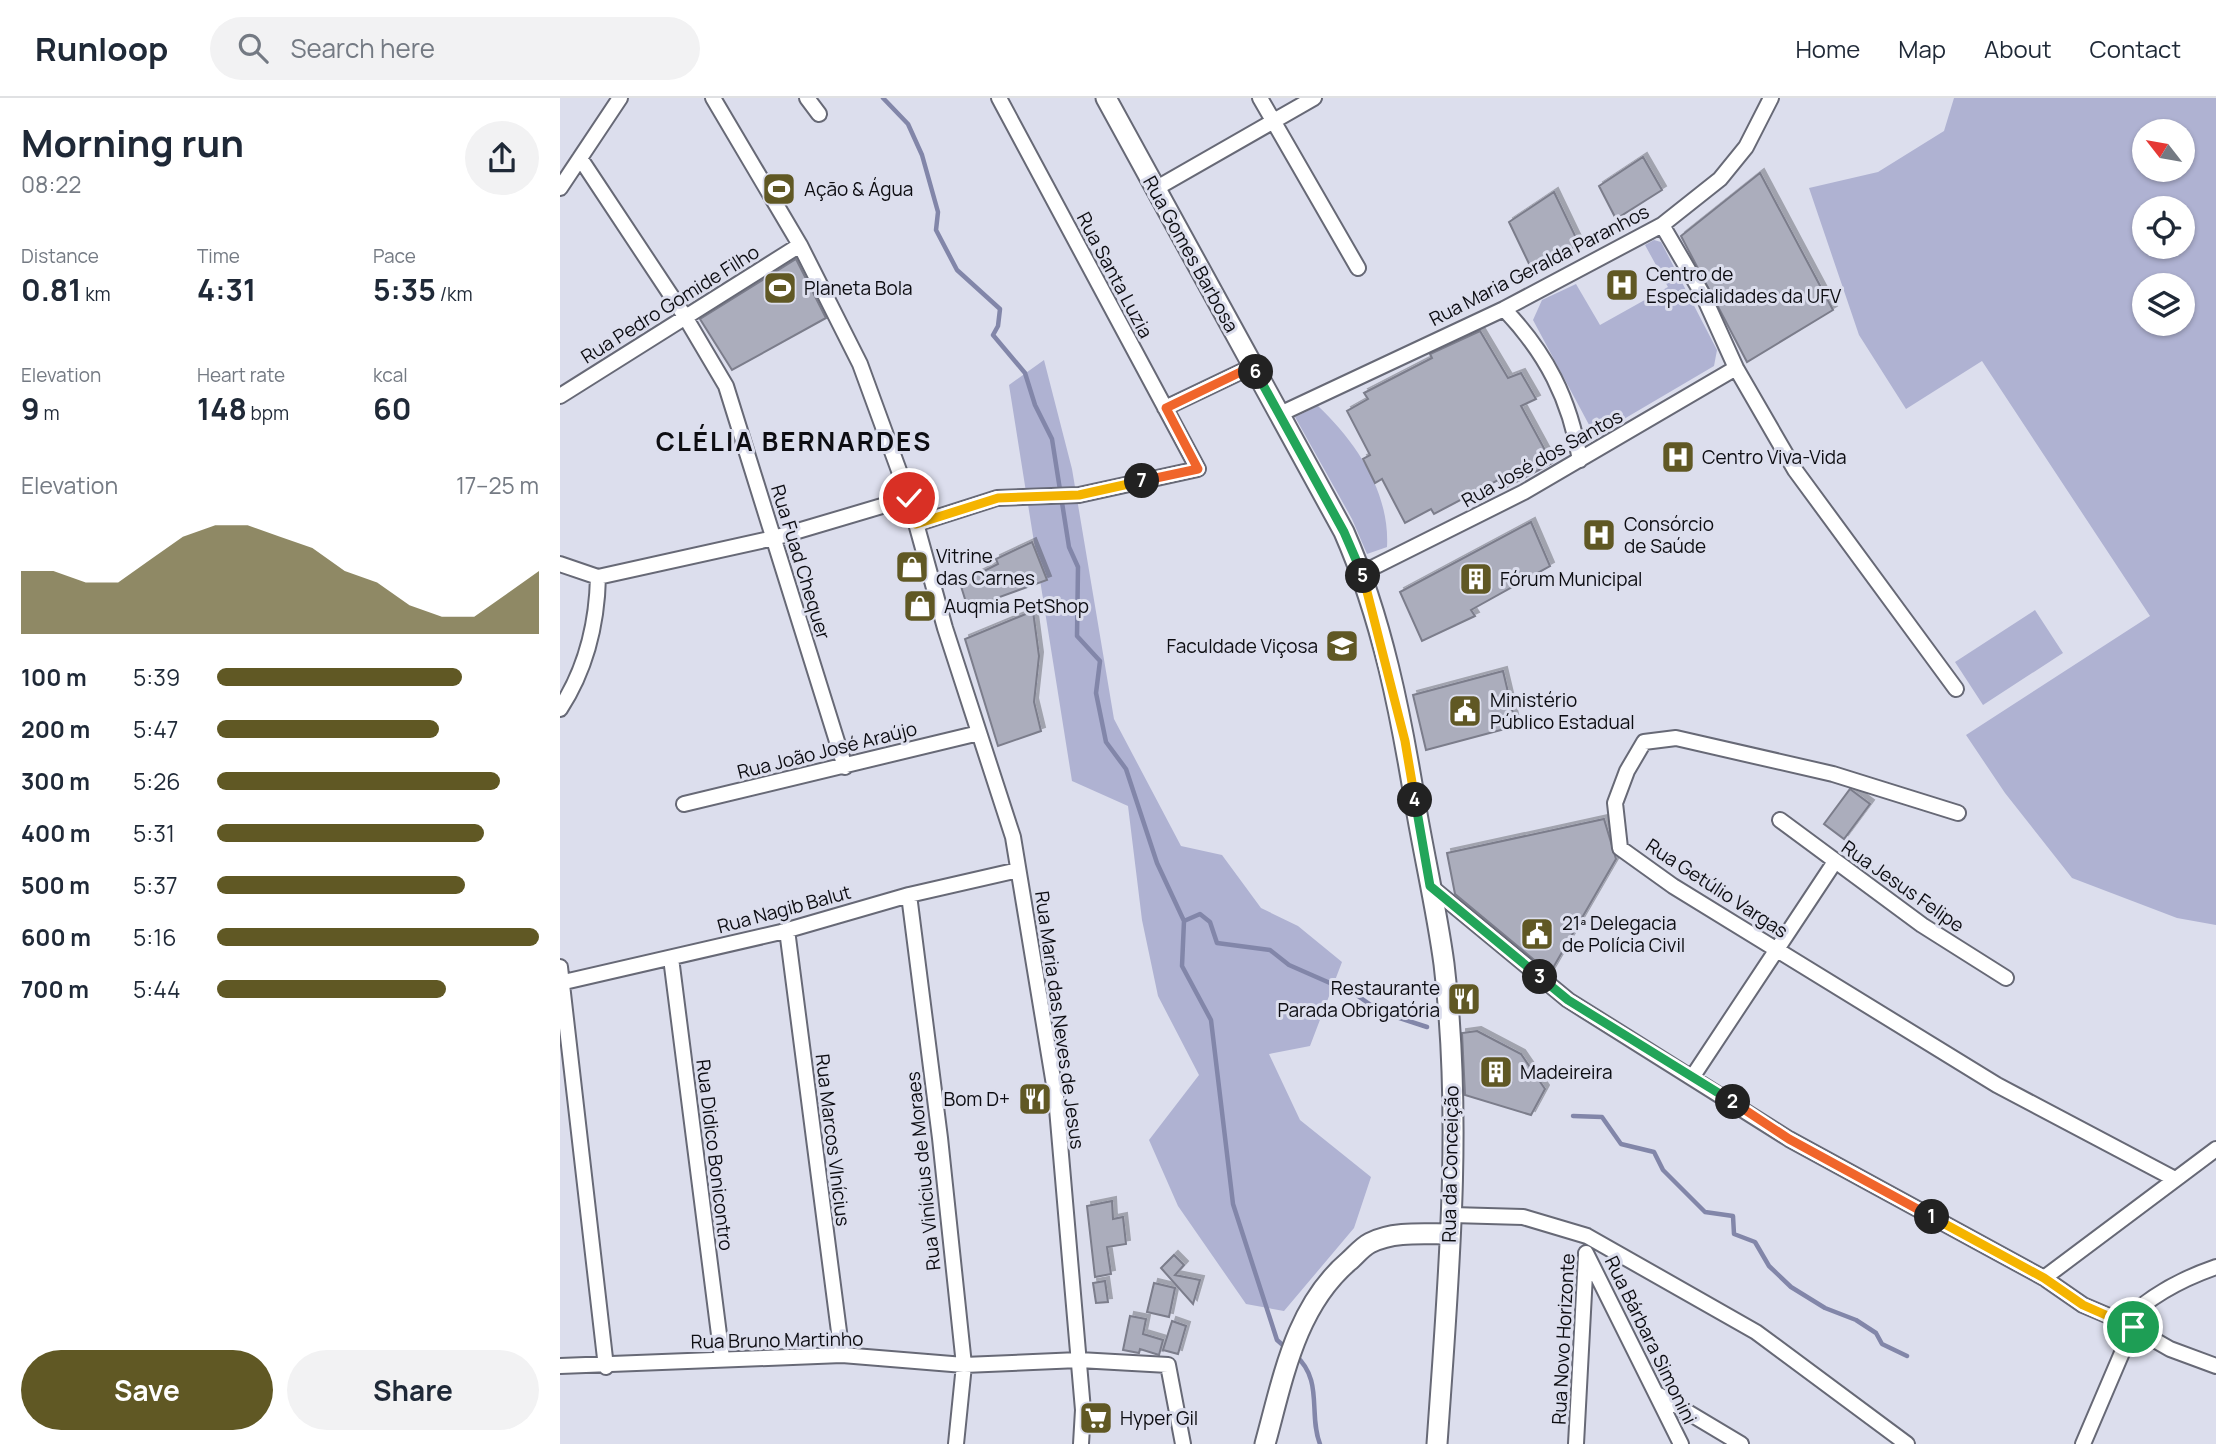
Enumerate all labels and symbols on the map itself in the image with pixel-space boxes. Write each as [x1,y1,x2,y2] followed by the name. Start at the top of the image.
[2132,119,2194,182] north arrow
[760,170,798,208] sports icon: Ação & Água
[1137,171,1245,337] street label: Rua Gomes Barbosa
[804,176,913,202] place label: Ação & Água
[1425,198,1653,332] street label: Rua Maria Geralda Paranhos
[1071,207,1159,343] street label: Rua Santa Luzia
[576,239,764,369] street label: Rua Pedro Gomide Filho
[1646,261,1842,309] place label: Centro de Especialidades da UFV
[1603,266,1641,304] hospital icon: Centro de Especialidades da UFV
[761,269,799,307] sports icon: Planeta Bola
[804,275,913,301] place label: Planeta Bola
[1238,354,1274,390] pin: 6
[1457,403,1627,513] street label: Rua José dos Santos
[656,423,932,459] district label: CLÉLIA BERNARDES
[1659,438,1697,476] hospital icon: Centro Viva-Vida
[1702,444,1847,470] place label: Centro Viva-Vida
[1124,464,1160,498] pin: 7
[879,468,939,528] pin
[765,481,837,643] street label: Rua Fuad Chequer
[1624,511,1714,559] place label: Consórcio de Saúde
[1580,516,1618,554] hospital icon: Consórcio de Saúde
[936,543,1035,591] place label: Vitrine das Carnes
[893,548,931,586] shop icon: Vitrine das Carnes
[1346,559,1380,594] pin: 5
[1457,560,1495,598] building icon: Fórum Municipal
[1500,566,1642,592] place label: Fórum Municipal
[901,587,939,625] shop icon: Auqmia PetShop
[944,593,1089,619] place label: Auqmia PetShop
[1323,627,1361,665] school or university icon: Faculdade Viçosa
[1167,633,1318,659] place label: Faculdade Viçosa
[1490,687,1635,735] place label: Ministério Público Estadual
[1446,692,1484,730] public building icon: Ministério Público Estadual
[734,715,920,785] street label: Rua João José Araújo
[1398,782,1432,818] pin: 4
[1641,832,1793,944] street label: Rua Getúlio Vargas
[1836,834,1970,938] street label: Rua Jesus Felipe
[714,879,854,939] street label: Rua Nagib Balut
[1029,889,1091,1151] street label: Rua Maria das Neves de Jesus
[1562,910,1685,958] place label: 21ª Delegacia de Polícia Civil
[1518,915,1556,953] public building icon: 21ª Delegacia de Polícia Civil
[1522,960,1558,994] pin: 3
[1277,975,1440,1023] place label: Restaurante Parada Obrigatória
[1445,980,1483,1018] restaurant icon: Restaurante Parada Obrigatória
[810,1052,856,1228] street label: Rua Marcos VInícius
[1477,1053,1515,1091] building icon: Madeireira
[690,1058,740,1252] street label: Rua Didico Bonicontro
[1520,1059,1613,1085] place label: Madeireira
[900,1070,946,1272] street label: Rua Vinícius de Moraes
[1016,1080,1054,1118] restaurant icon: Bom D+
[1716,1084,1750,1119] pin: 2
[1436,1085,1464,1243] street label: Rua da Conceição
[943,1086,1010,1112] place label: Bom D+
[1914,1200,1950,1234] pin: 1
[1599,1252,1703,1428] street label: Rua Bárbara Simonini
[1546,1253,1580,1425] street label: Rua Novo Horizonte
[2103,1297,2163,1357] pin
[690,1325,864,1355] street label: Rua Bruno Martinho
[1077,1399,1115,1437] supermarket icon: Hyper Gil
[1120,1405,1198,1431] place label: Hyper Gil

